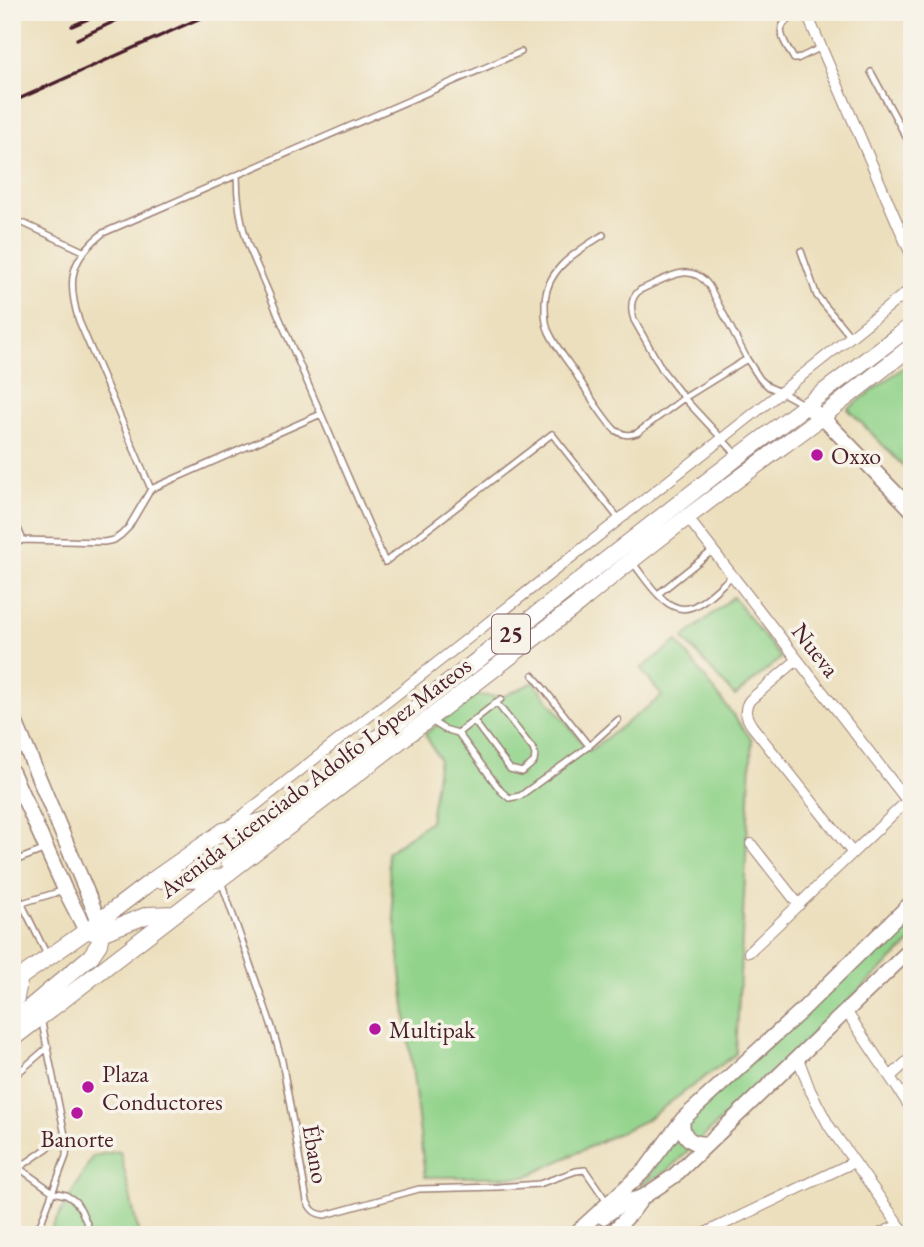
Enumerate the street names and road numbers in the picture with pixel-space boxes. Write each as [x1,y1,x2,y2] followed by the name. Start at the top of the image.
[492,614,530,654] road number: 25
[785,617,847,684] street label: Nueva
[152,649,477,905] street label: Avenida Licenciado Adolfo López Mateos
[296,1122,336,1186] street label: Ébano

